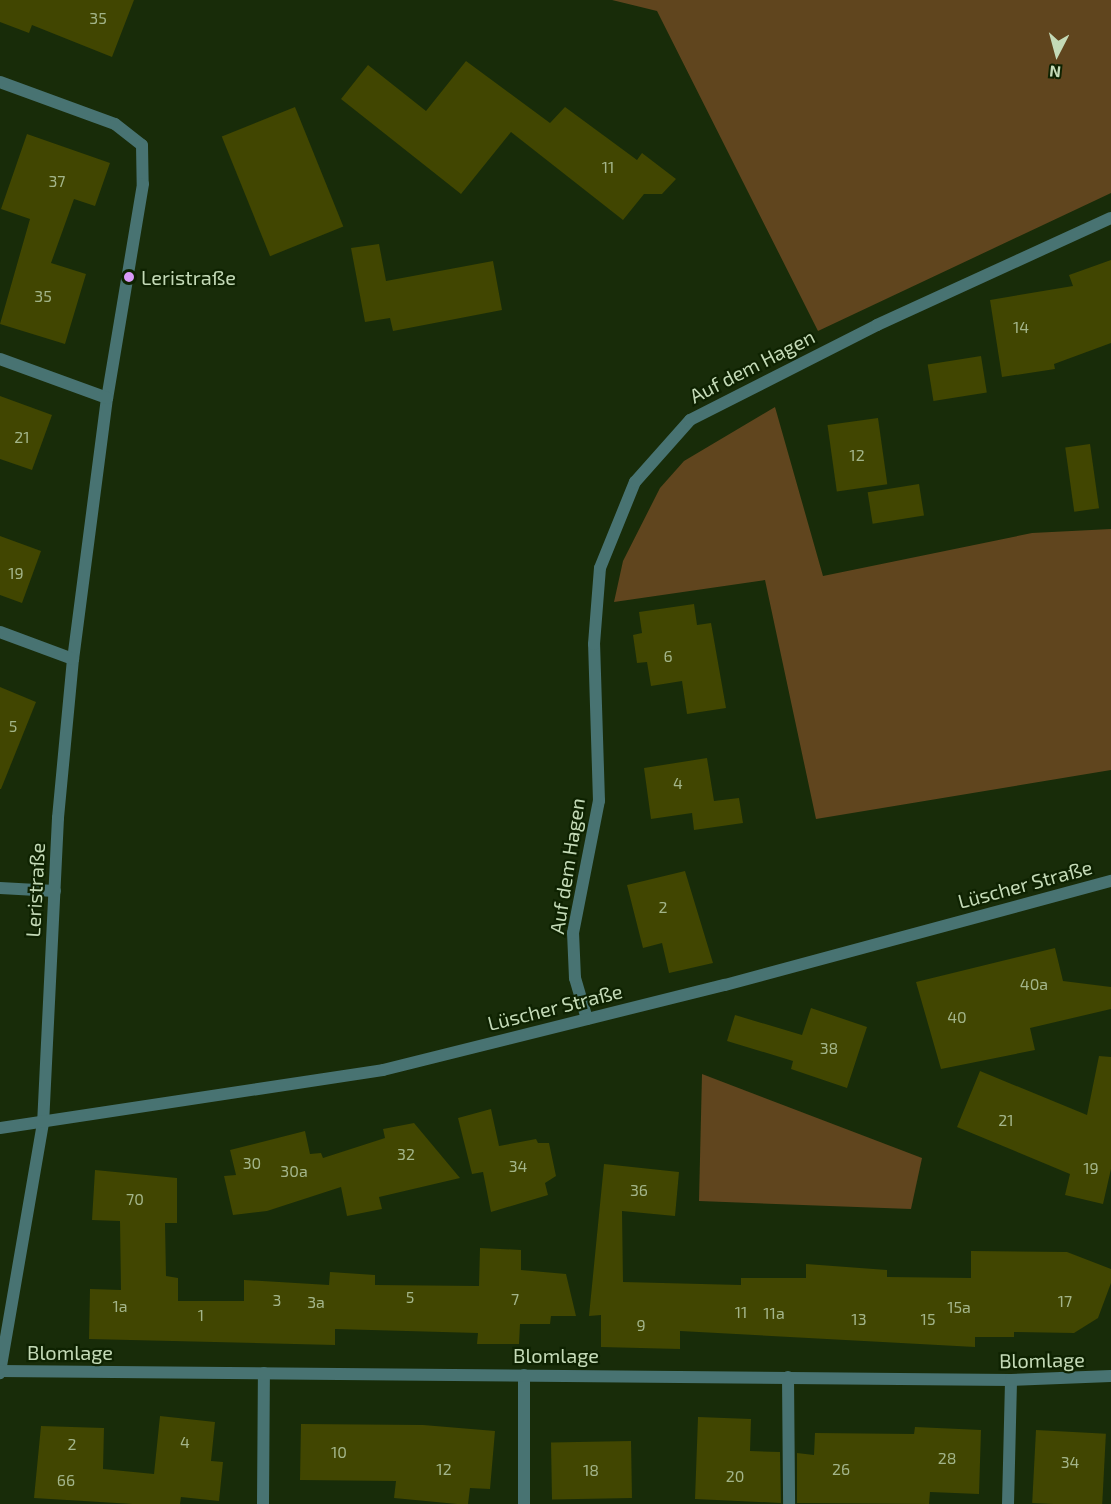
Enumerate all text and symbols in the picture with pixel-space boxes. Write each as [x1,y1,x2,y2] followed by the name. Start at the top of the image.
[89,8,107,28] house number: 35
[1027,24,1087,84] north arrow
[1048,62,1062,82] text: N
[602,157,614,177] house number: 11
[48,171,66,191] house number: 37
[141,265,236,289] place label: Leristraße
[122,270,136,284] marker: Leristraße
[34,286,52,306] house number: 35
[1013,317,1029,337] house number: 14
[685,324,819,408] street label: Auf dem Hagen
[14,427,30,447] house number: 21
[849,445,865,465] house number: 12
[8,563,24,583] house number: 19
[663,646,673,666] house number: 6
[9,716,17,736] house number: 5
[673,773,683,793] house number: 4
[544,796,590,936] street label: Auf dem Hagen
[21,842,49,938] street label: Leristraße
[955,854,1095,914] street label: Lüscher Straße
[659,897,667,917] house number: 2
[1020,974,1048,994] house number: 40a
[485,979,625,1035] street label: Lüscher Straße
[947,1007,967,1027] house number: 40
[820,1038,838,1058] house number: 38
[998,1110,1014,1130] house number: 21
[397,1144,415,1164] house number: 32
[243,1153,261,1173] house number: 30
[509,1156,527,1176] house number: 34
[1083,1158,1099,1178] house number: 19
[280,1161,308,1181] house number: 30a
[630,1180,648,1200] house number: 36
[126,1189,144,1209] house number: 70
[406,1287,414,1307] house number: 5
[511,1289,519,1309] house number: 7
[273,1290,281,1310] house number: 3
[1058,1291,1072,1311] house number: 17
[307,1292,325,1312] house number: 3a
[112,1296,128,1316] house number: 1a
[947,1297,971,1317] house number: 15a
[735,1302,747,1322] house number: 11
[763,1303,785,1323] house number: 11a
[198,1305,204,1325] house number: 1
[851,1309,867,1329] house number: 13
[921,1309,935,1329] house number: 15
[636,1315,646,1335] house number: 9
[27,1340,113,1364] street label: Blomlage
[513,1343,599,1367] street label: Blomlage
[999,1347,1085,1373] street label: Blomlage
[180,1432,190,1452] house number: 4
[68,1434,76,1454] house number: 2
[331,1442,347,1462] house number: 10
[938,1448,956,1468] house number: 28
[1061,1452,1079,1472] house number: 34
[436,1459,452,1479] house number: 12
[832,1459,850,1479] house number: 26
[583,1460,599,1480] house number: 18
[726,1466,744,1486] house number: 20
[57,1470,75,1490] house number: 66

